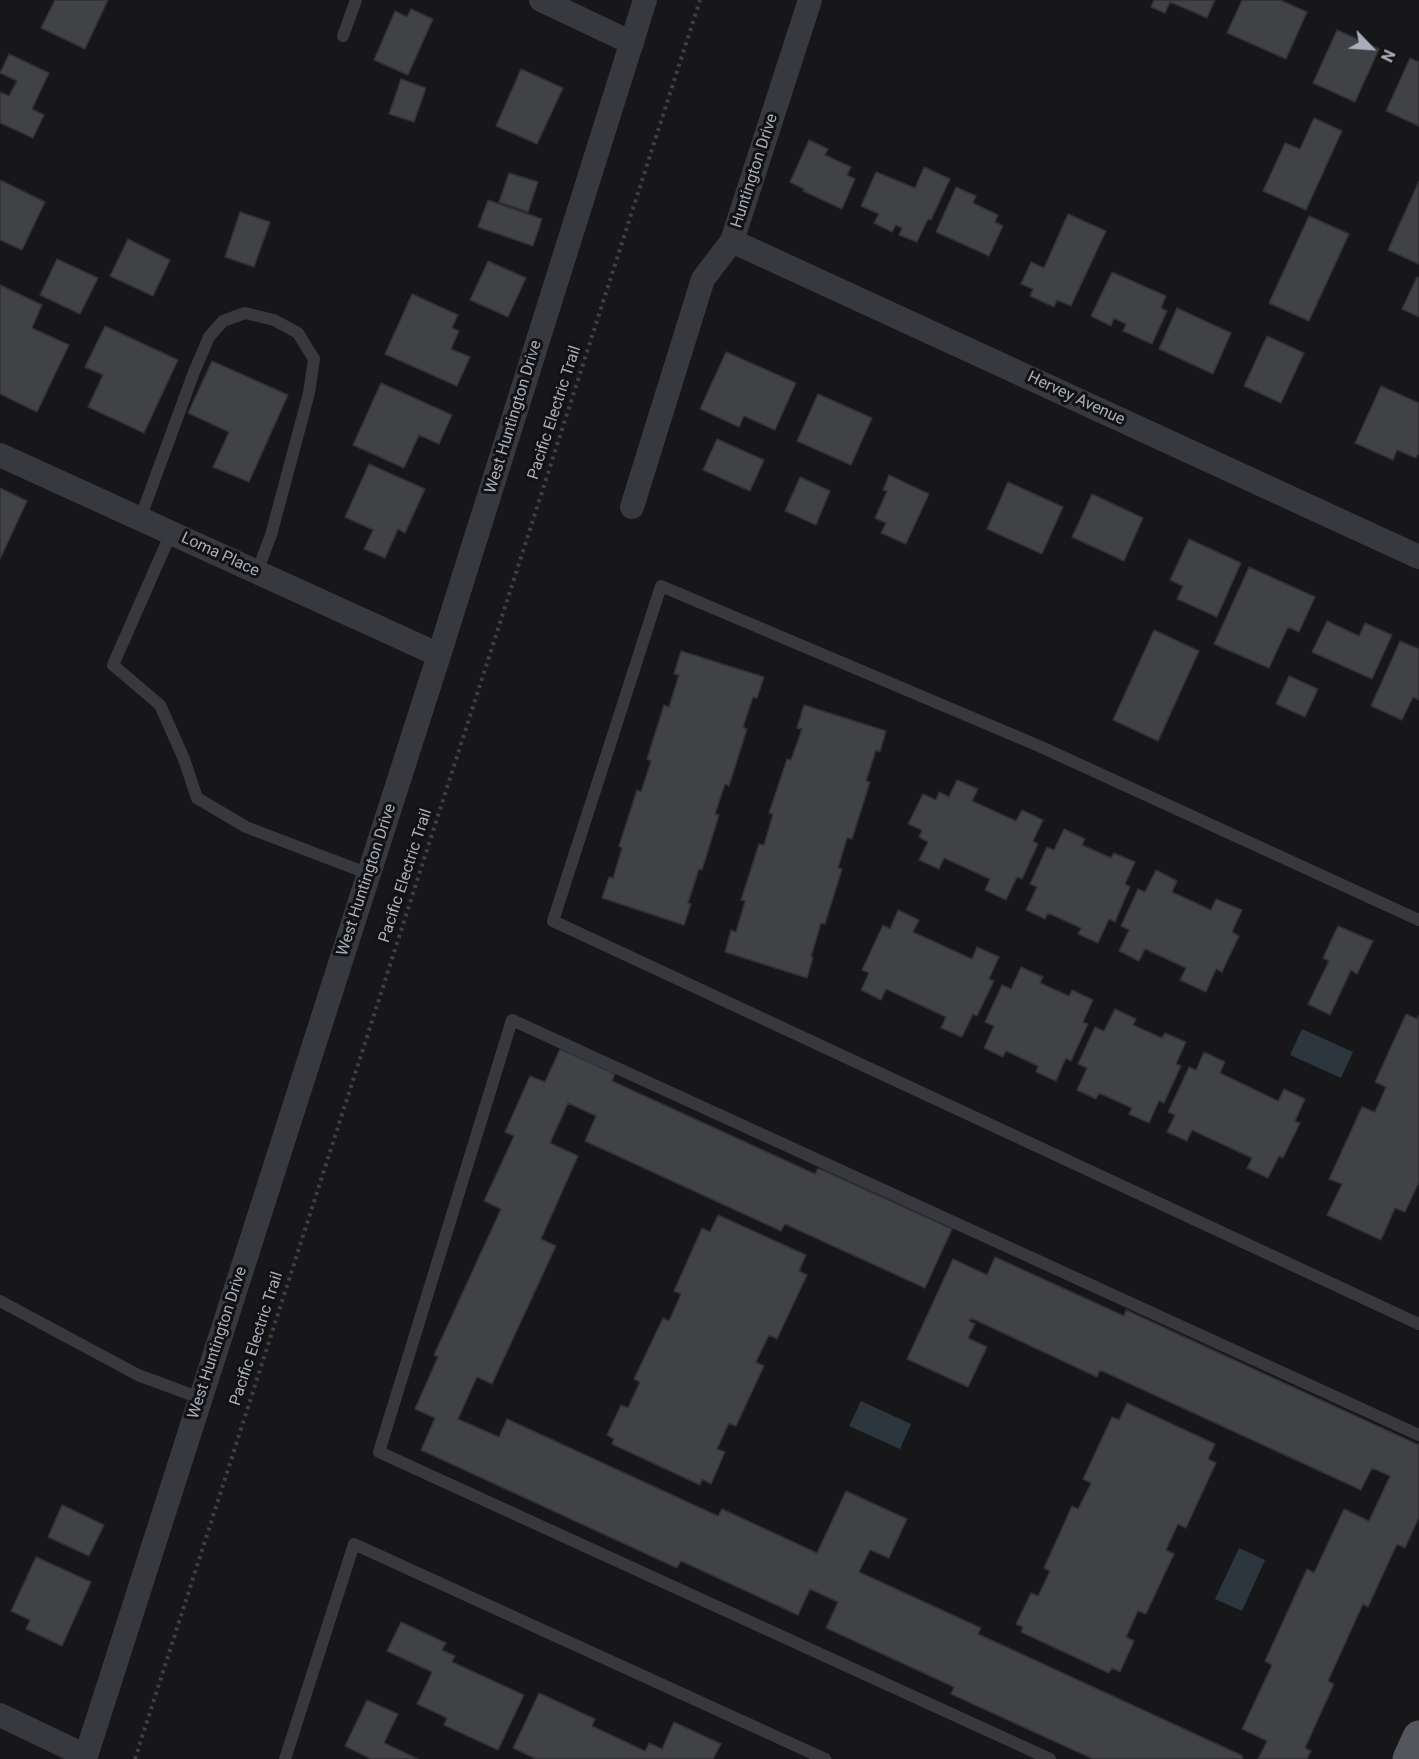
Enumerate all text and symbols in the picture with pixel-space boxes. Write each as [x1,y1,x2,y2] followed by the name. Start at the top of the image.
[1341,18,1401,78] north arrow
[1377,47,1399,65] text: N
[727,111,783,231] street label: Huntington Drive
[482,338,546,496] street label: West Huntington Drive
[524,344,586,482] street label: Pacific Electric Trail
[1024,368,1128,430] street label: Hervey Avenue
[178,529,262,581] street label: Loma Place
[333,801,401,959] street label: West Huntington Drive
[375,807,437,945] street label: Pacific Electric Trail
[184,1264,252,1422] street label: West Huntington Drive
[226,1270,288,1408] street label: Pacific Electric Trail

